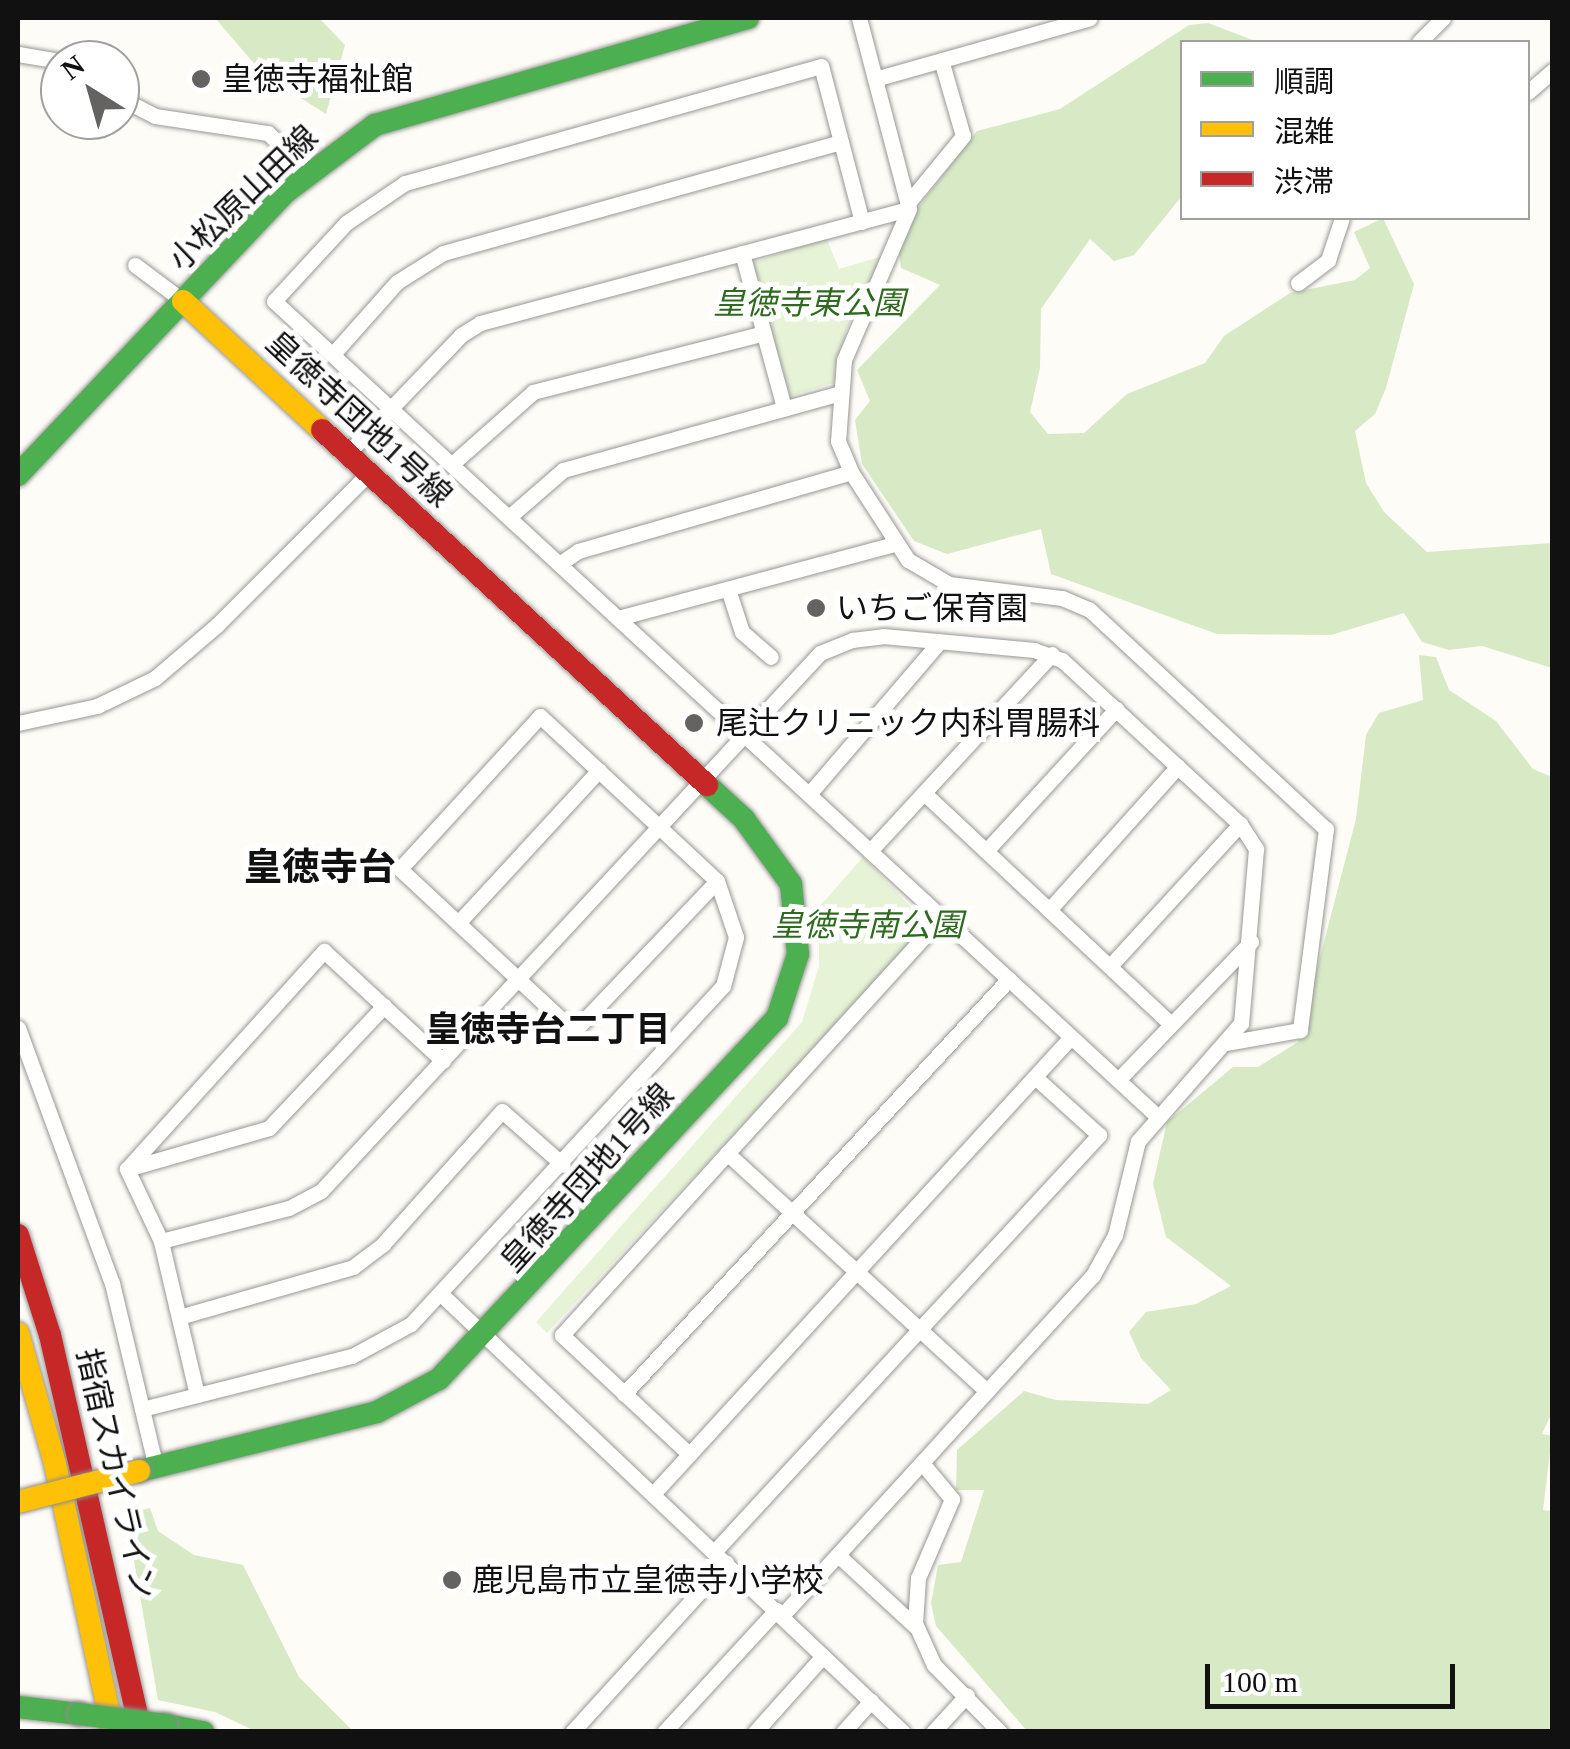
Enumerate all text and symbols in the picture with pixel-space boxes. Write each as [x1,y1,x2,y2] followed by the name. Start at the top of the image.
[40,40,140,140] north arrow
[1180,40,1530,220] legend
[55,49,90,86] text: N
[221,60,413,98] place label: 皇徳寺福祉館
[1274,65,1334,98] text: 順調
[190,68,212,90] marker: 皇徳寺福祉館
[1274,115,1334,148] text: 混雑
[161,118,325,278] street label: 小松原山田線
[1274,165,1334,198] text: 渋滞
[713,284,905,322] park label: 皇徳寺東公園
[258,323,460,515] street label: 皇徳寺団地1号線
[836,589,1028,627] place label: いちご保育園
[805,597,827,619] marker: いちご保育園
[716,704,1100,742] place label: 尾辻クリニック内科胃腸科
[681,710,707,736] marker: 尾辻クリニック内科胃腸科
[244,845,396,891] district label: 皇徳寺台
[771,906,963,944] park label: 皇徳寺南公園
[426,1009,670,1051] district label: 皇徳寺台二丁目
[492,1076,682,1280] street label: 皇徳寺団地1号線
[68,1345,164,1603] street label: 指宿スカイライン
[472,1561,824,1599] place label: 鹿児島市立皇徳寺小学校
[441,1569,463,1591] marker: 鹿児島市立皇徳寺小学校
[1210,1644,1460,1706] scale bar
[1222,1665,1298,1698] text: 100 m

